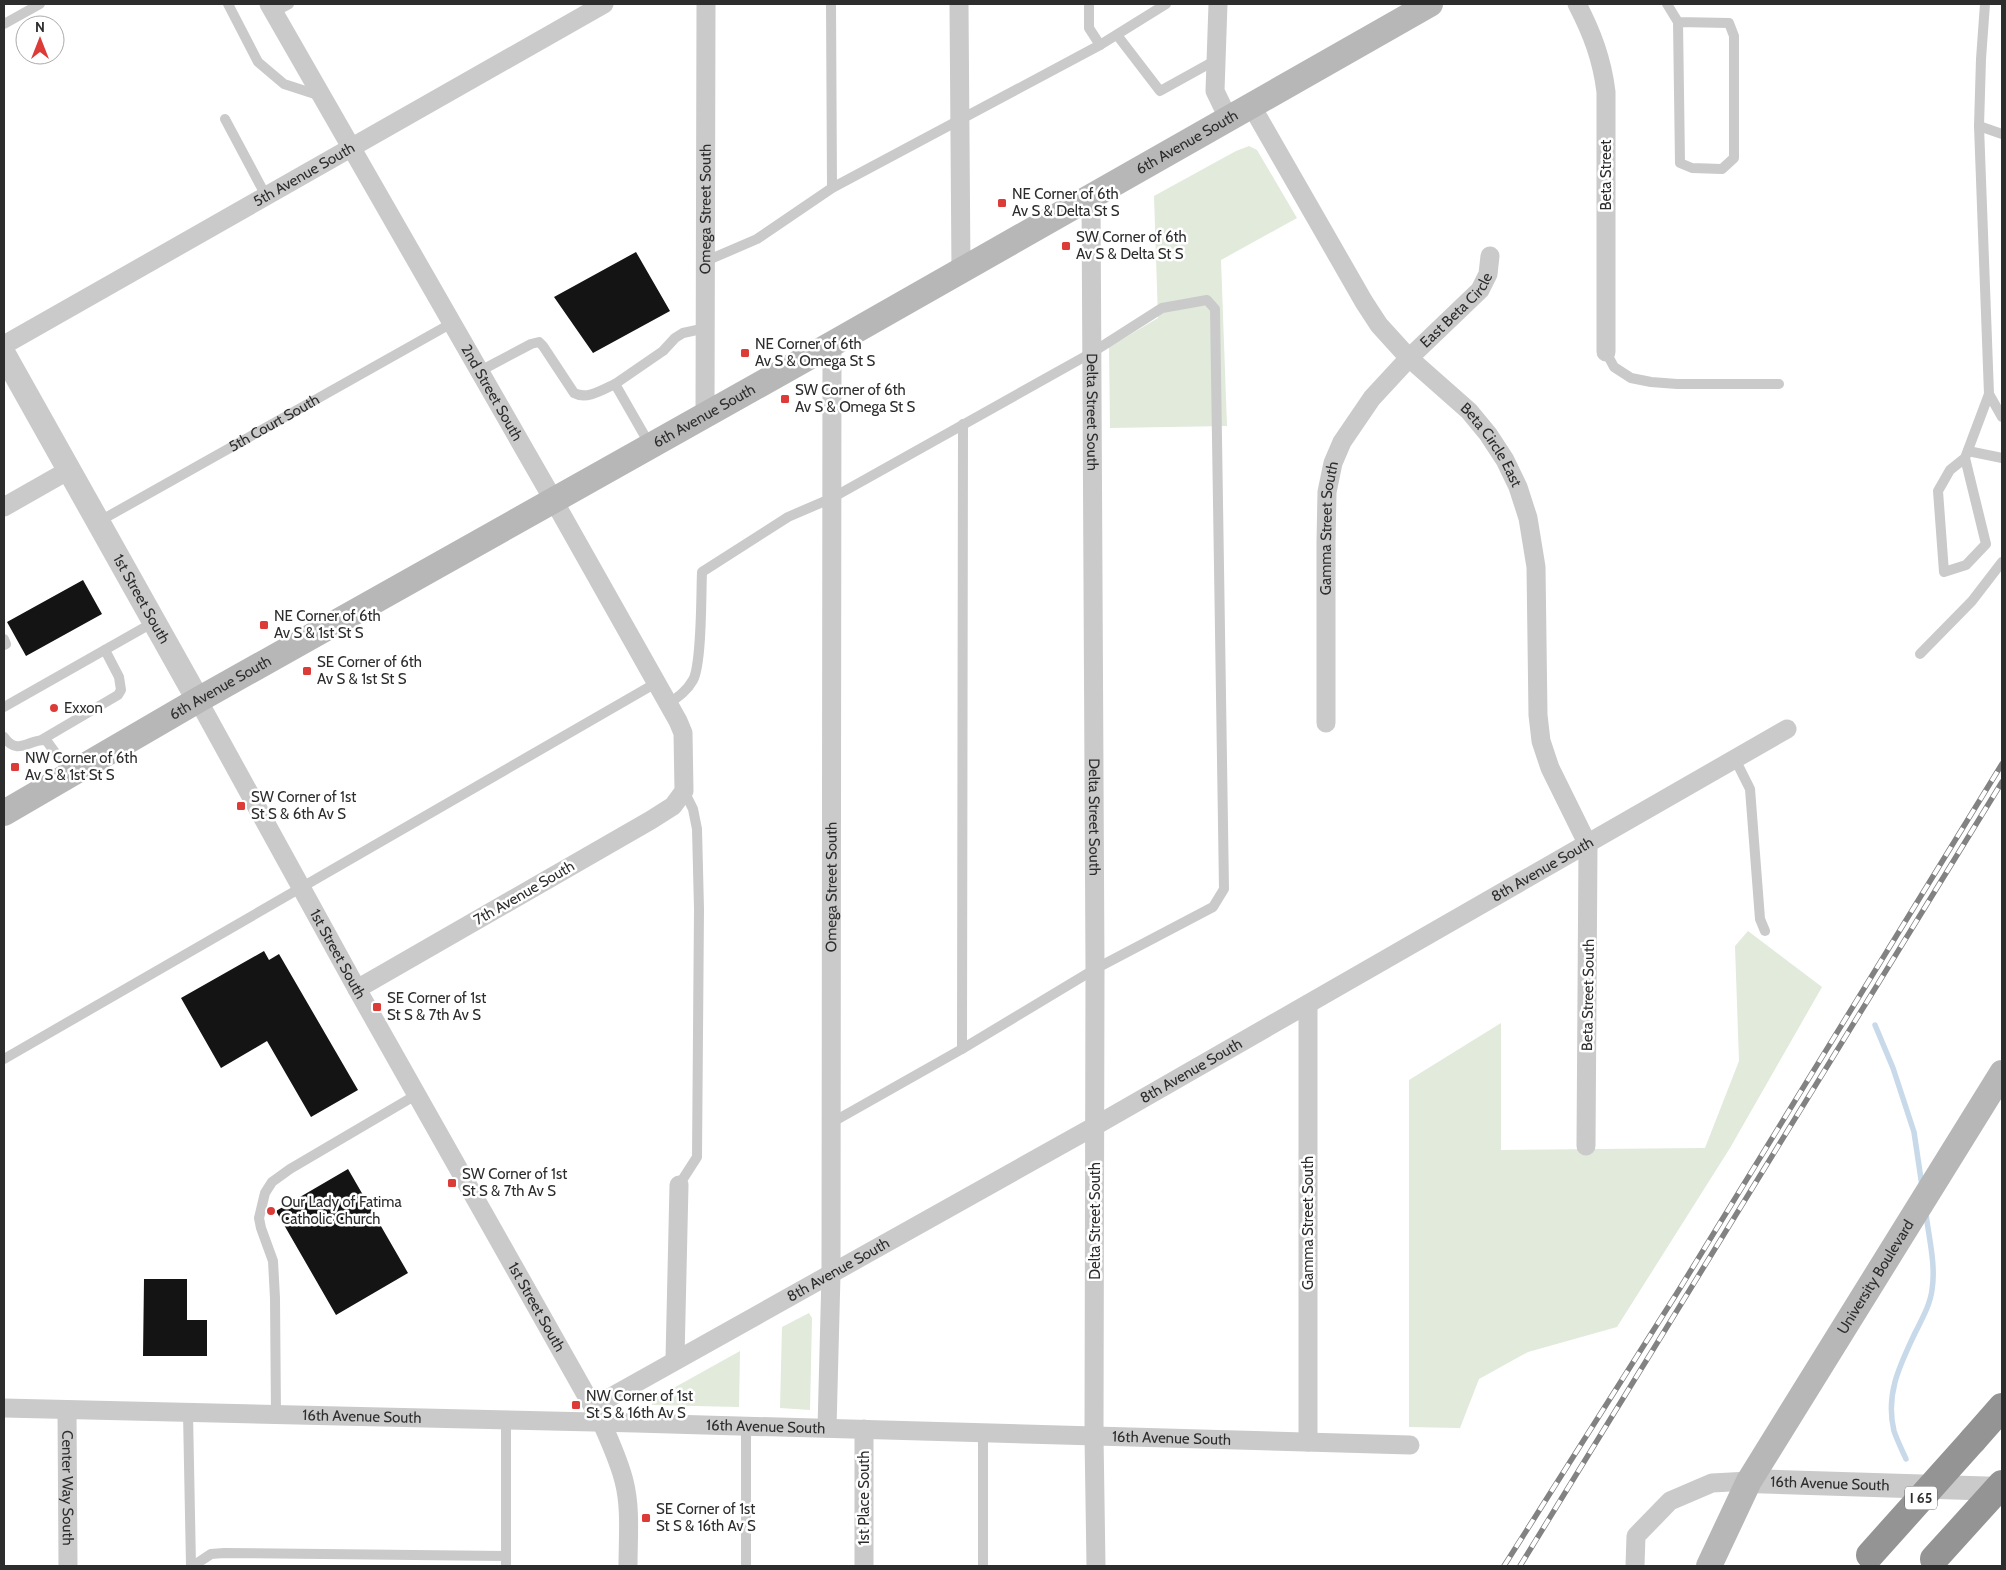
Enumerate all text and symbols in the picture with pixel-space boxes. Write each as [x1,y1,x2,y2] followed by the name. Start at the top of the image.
[15,15,65,65] north arrow
[35,18,45,36] text: N
[1133,106,1241,178] street label: 6th Avenue South
[250,139,358,210] street label: 5th Avenue South
[1597,140,1615,210] street label: Beta Street
[696,144,715,274] street label: Omega Street South
[1012,185,1120,220] place label: NE Corner of 6th Av S & Delta St S
[996,197,1008,209] marker: NE Corner of 6th Av S & Delta St S
[1076,228,1187,263] place label: SW Corner of 6th Av S & Delta St S
[1060,240,1072,252] marker: SW Corner of 6th Av S & Delta St S
[1416,269,1496,351] street label: East Beta Circle
[755,335,875,370] place label: NE Corner of 6th Av S & Omega St S
[457,341,527,444] street label: 2nd Street South
[739,347,751,359] marker: NE Corner of 6th Av S & Omega St S
[1083,353,1101,471] street label: Delta Street South
[650,380,758,452] street label: 6th Avenue South
[795,381,915,416] place label: SW Corner of 6th Av S & Omega St S
[226,390,323,456] street label: 5th Court South
[779,393,791,405] marker: SW Corner of 6th Av S & Omega St S
[1457,399,1526,490] street label: Beta Circle East
[1317,460,1342,595] street label: Gamma Street South
[109,551,174,647] street label: 1st Street South
[274,607,381,642] place label: NE Corner of 6th Av S & 1st St S
[258,619,270,631] marker: NE Corner of 6th Av S & 1st St S
[166,652,274,724] street label: 6th Avenue South
[317,653,422,688] place label: SE Corner of 6th Av S & 1st St S
[301,665,313,677] marker: SE Corner of 6th Av S & 1st St S
[64,699,103,717] place label: Exxon
[48,702,60,714] marker: Exxon
[25,749,138,784] place label: NW Corner of 6th Av S & 1st St S
[1085,758,1104,876] street label: Delta Street South
[9,761,21,773] marker: NW Corner of 6th Av S & 1st St S
[251,788,356,823] place label: SW Corner of 1st St S & 6th Av S
[235,800,247,812] marker: SW Corner of 1st St S & 6th Av S
[822,822,840,952] street label: Omega Street South
[1488,833,1597,906] street label: 8th Avenue South
[471,857,577,929] street label: 7th Avenue South
[306,906,370,1002] street label: 1st Street South
[1578,939,1598,1051] street label: Beta Street South
[387,989,486,1024] place label: SE Corner of 1st St S & 7th Av S
[371,1001,383,1013] marker: SE Corner of 1st St S & 7th Av S
[1137,1035,1245,1107] street label: 8th Avenue South
[1299,1156,1317,1290] street label: Gamma Street South
[1086,1162,1104,1280] street label: Delta Street South
[462,1165,567,1200] place label: SW Corner of 1st St S & 7th Av S
[446,1177,458,1189] marker: SW Corner of 1st St S & 7th Av S
[281,1193,402,1228] place label: Our Lady of Fatima Catholic Church
[265,1205,277,1217] marker: Our Lady of Fatima Catholic Church
[1833,1217,1918,1337] street label: University Boulevard
[784,1234,893,1306] street label: 8th Avenue South
[504,1259,569,1355] street label: 1st Street South
[586,1387,693,1422] place label: NW Corner of 1st St S & 16th Av S
[570,1399,582,1411] marker: NW Corner of 1st St S & 16th Av S
[302,1406,422,1427] street label: 16th Avenue South
[706,1416,826,1437] street label: 16th Avenue South
[1112,1428,1231,1449] street label: 16th Avenue South
[58,1430,77,1546] street label: Center Way South
[855,1451,873,1545] street label: 1st Place South
[1770,1473,1890,1494] street label: 16th Avenue South
[1905,1486,1937,1510] road number: I 65
[656,1500,756,1535] place label: SE Corner of 1st St S & 16th Av S
[640,1512,652,1524] marker: SE Corner of 1st St S & 16th Av S

